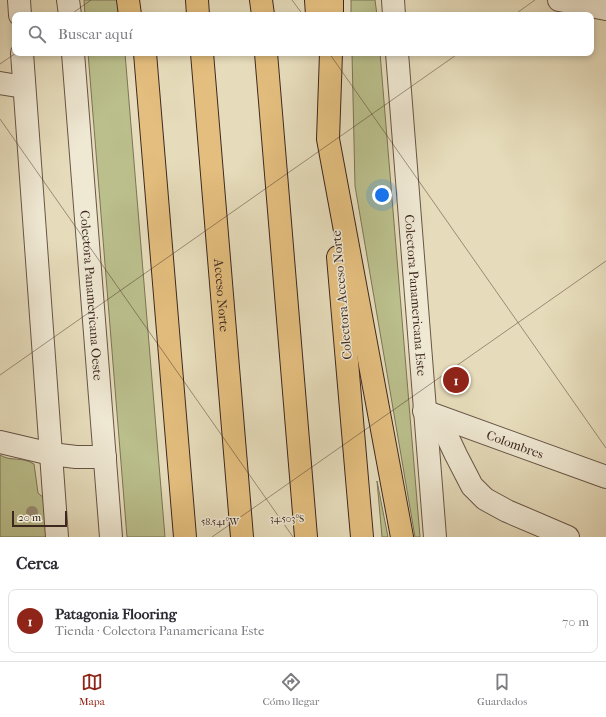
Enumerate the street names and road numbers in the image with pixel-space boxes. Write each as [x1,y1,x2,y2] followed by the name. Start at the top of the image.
[77,209,106,382] street label: Colectora Panamericana Oeste
[402,214,429,377] street label: Colectora Panamericana Este
[328,229,355,360] street label: Colectora Acceso Norte
[211,257,232,333] street label: Acceso Norte
[484,427,546,462] street label: Colombres

